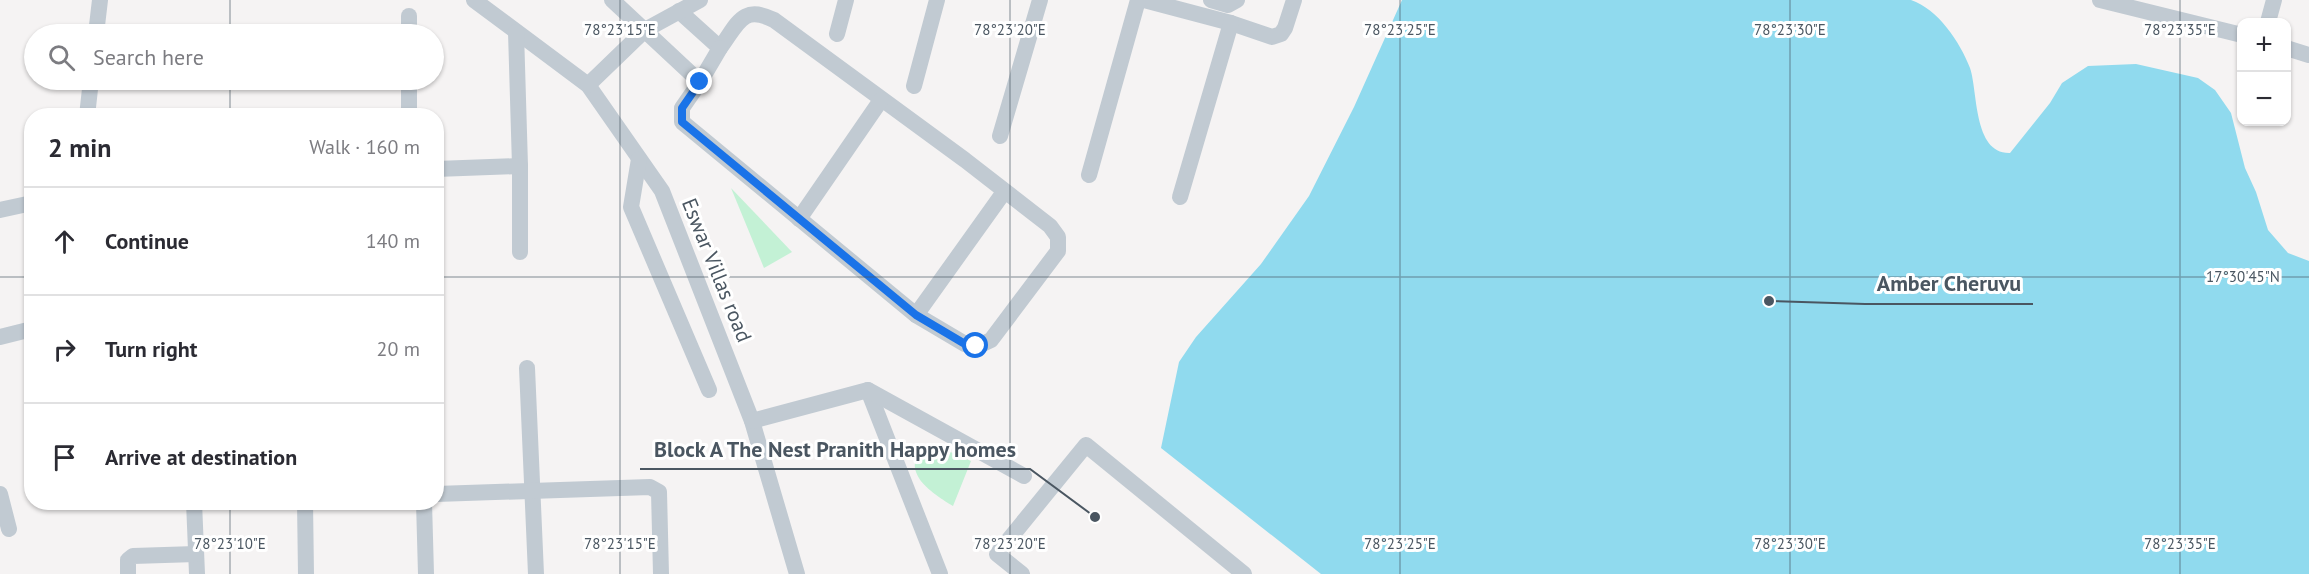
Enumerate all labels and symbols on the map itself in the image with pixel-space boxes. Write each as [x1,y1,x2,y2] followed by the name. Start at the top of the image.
[584,20,656,39] text: 78°23'15"E
[974,20,1046,39] text: 78°23'20"E
[1364,20,1436,39] text: 78°23'25"E
[1754,20,1826,39] text: 78°23'30"E
[2144,20,2216,39] text: 78°23'35"E
[686,68,712,94] route end
[676,194,758,346] street label: Eswar Villas road
[1865,264,2033,304] callout: Amber Cheruvu
[2206,267,2280,286] text: 17°30'45"N
[1877,269,2021,297] text: Amber Cheruvu
[962,332,988,358] route start
[640,429,1030,469] callout: Block A The Nest Pranith Happy homes
[654,435,1016,463] text: Block A The Nest Pranith Happy homes
[194,534,266,553] text: 78°23'10"E
[584,534,656,553] text: 78°23'15"E
[974,534,1046,553] text: 78°23'20"E
[1364,534,1436,553] text: 78°23'25"E
[1754,534,1826,553] text: 78°23'30"E
[2144,534,2216,553] text: 78°23'35"E

